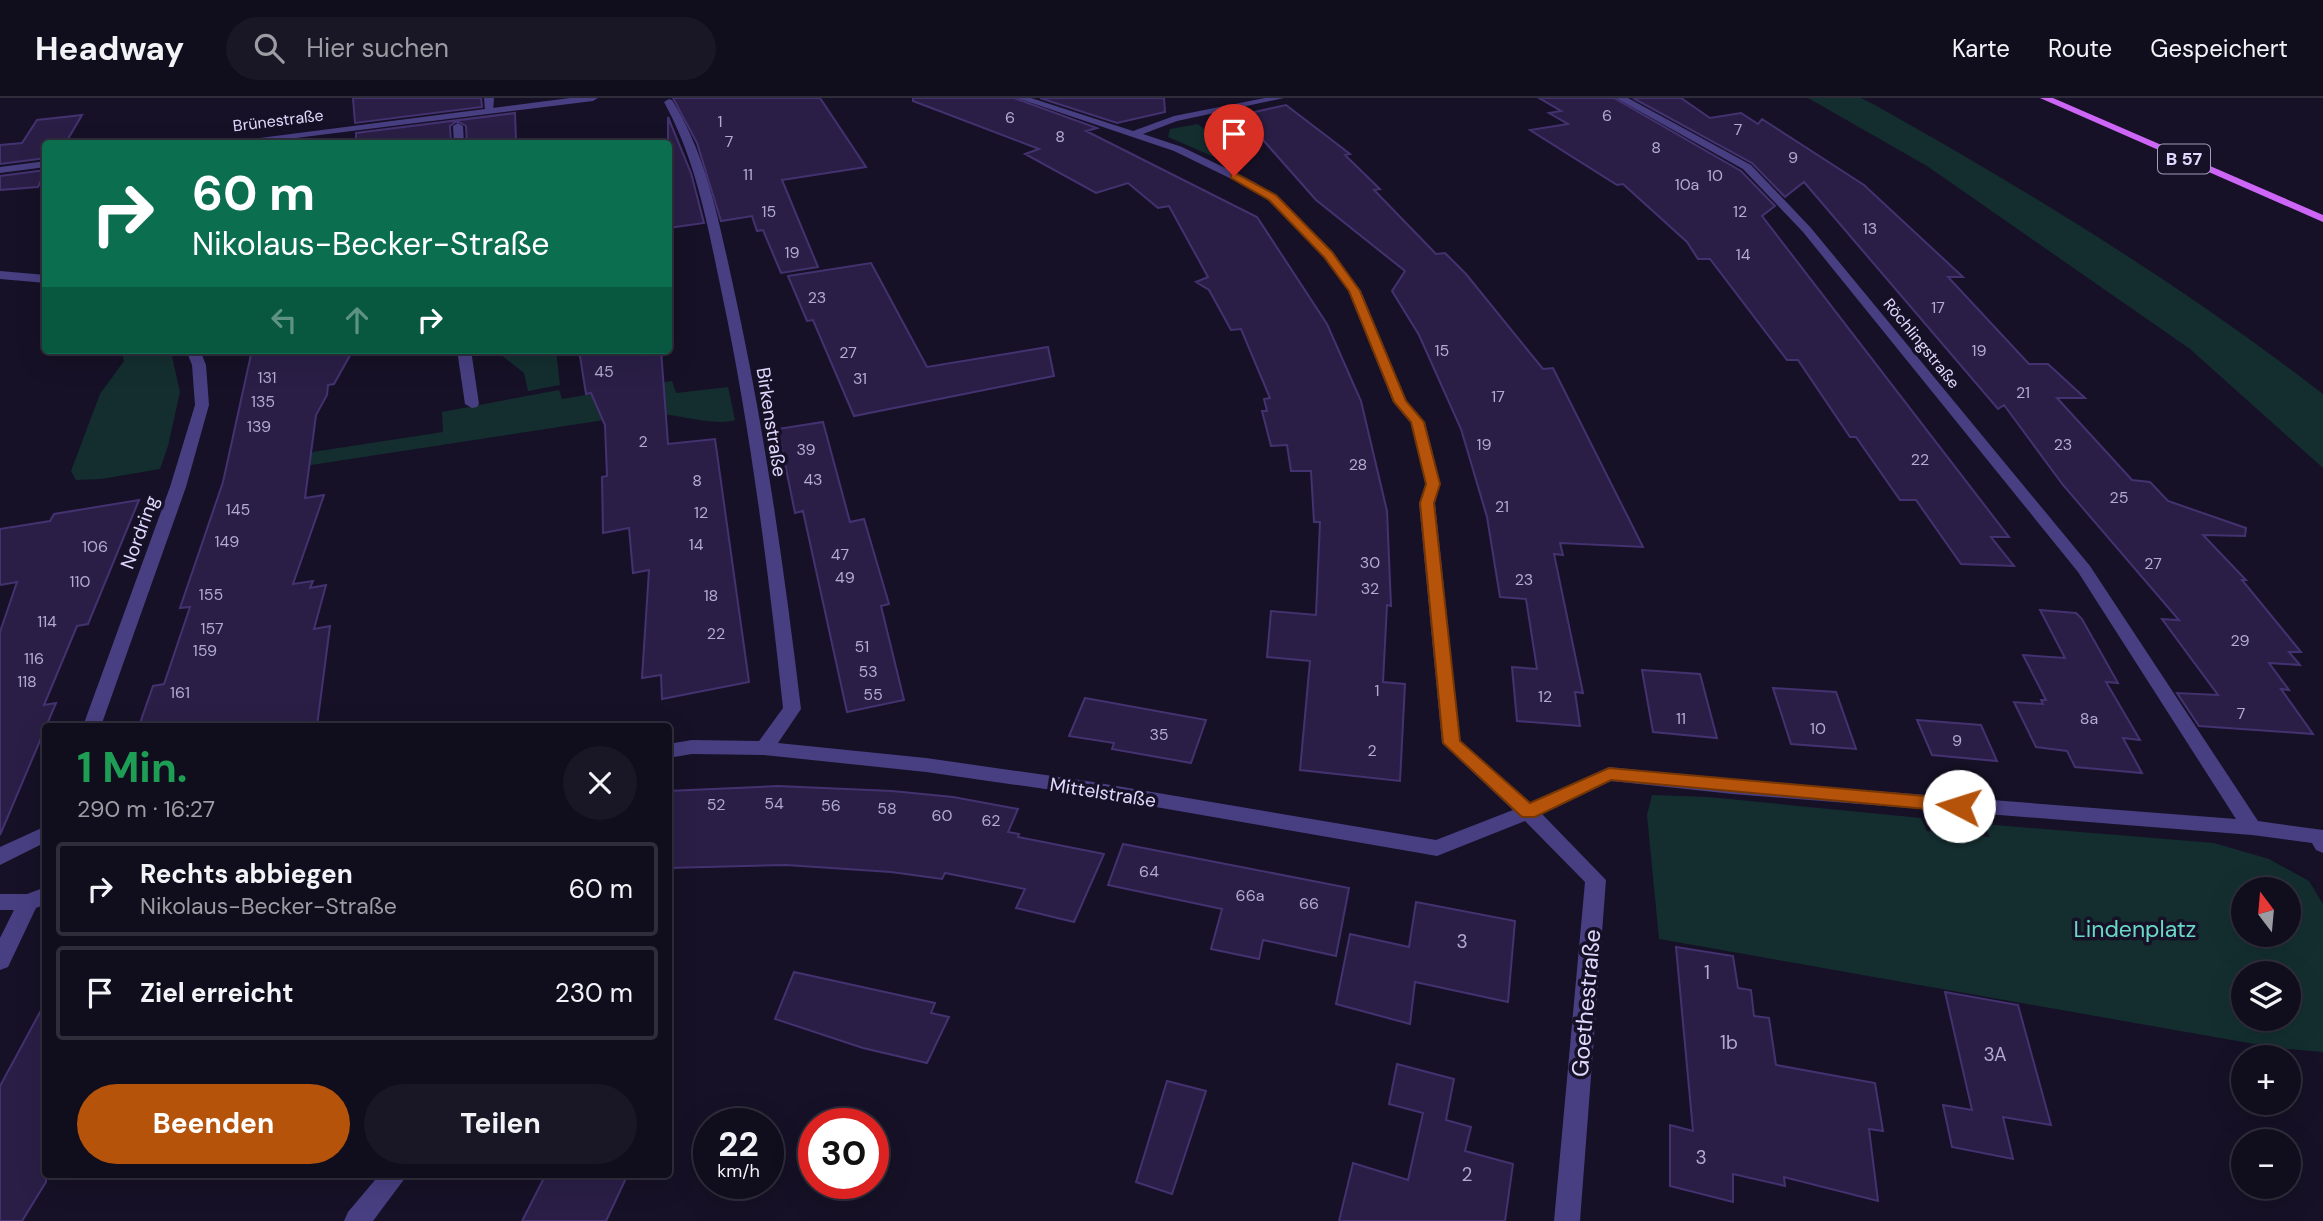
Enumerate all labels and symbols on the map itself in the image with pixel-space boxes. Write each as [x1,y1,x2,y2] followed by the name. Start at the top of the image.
[1204,104,1264,176] pin
[232,105,325,136] street label: Brünestraße
[1602,105,1612,126] house number: 6
[1005,107,1015,128] house number: 6
[718,111,723,132] house number: 1
[1734,119,1742,140] house number: 7
[1055,126,1065,147] house number: 8
[725,131,733,152] house number: 7
[1651,137,1661,158] house number: 8
[2158,144,2210,174] road number: B 57
[1788,147,1798,168] house number: 9
[743,164,753,185] house number: 11
[1707,165,1723,186] house number: 10
[1675,174,1699,195] house number: 10a
[762,201,776,222] house number: 15
[1733,201,1747,222] house number: 12
[1863,218,1877,239] house number: 13
[784,242,800,263] house number: 19
[1736,244,1751,265] house number: 14
[808,287,826,308] house number: 23
[1879,294,1965,393] street label: Röchlingstraße
[1931,297,1945,318] house number: 17
[1435,340,1449,361] house number: 15
[1971,340,1987,361] house number: 19
[839,342,857,363] house number: 27
[594,361,614,382] house number: 45
[751,365,793,479] street label: Birkenstraße
[257,367,277,388] house number: 131
[853,368,867,389] house number: 31
[2016,382,2030,403] house number: 21
[1491,386,1505,407] house number: 17
[251,391,275,412] house number: 135
[247,416,271,437] house number: 139
[638,431,648,452] house number: 2
[1476,434,1492,455] house number: 19
[2054,434,2072,455] house number: 23
[796,439,816,460] house number: 39
[1911,449,1929,470] house number: 22
[1349,454,1367,475] house number: 28
[803,469,823,490] house number: 43
[692,470,702,491] house number: 8
[2110,487,2128,508] house number: 25
[115,492,164,572] street label: Nordring
[1495,496,1509,517] house number: 21
[226,499,250,520] house number: 145
[694,502,708,523] house number: 12
[215,531,239,552] house number: 149
[689,534,704,555] house number: 14
[82,536,108,557] house number: 106
[831,544,849,565] house number: 47
[1360,552,1380,573] house number: 30
[2144,553,2162,574] house number: 27
[835,567,855,588] house number: 49
[1515,569,1533,590] house number: 23
[70,571,91,592] house number: 110
[1361,578,1379,599] house number: 32
[199,584,223,605] house number: 155
[704,585,718,606] house number: 18
[37,611,57,632] house number: 114
[200,618,224,639] house number: 157
[707,623,725,644] house number: 22
[2230,630,2250,651] house number: 29
[855,636,869,657] house number: 51
[193,640,217,661] house number: 159
[24,648,44,669] house number: 116
[858,661,878,682] house number: 53
[17,671,37,692] house number: 118
[1375,680,1380,701] house number: 1
[170,682,190,703] house number: 161
[863,684,883,705] house number: 55
[1538,686,1552,707] house number: 12
[2237,703,2245,724] house number: 7
[1676,708,1686,729] house number: 11
[2080,708,2098,729] house number: 8a
[1810,718,1826,739] house number: 10
[1149,724,1169,745] house number: 35
[1952,730,1962,751] house number: 9
[1367,740,1377,761] house number: 2
[1922,769,1996,843] position arrow
[1048,772,1158,813] street label: Mittelstraße
[764,793,784,814] house number: 54
[707,794,725,815] house number: 52
[821,795,841,816] house number: 56
[877,798,897,819] house number: 58
[932,805,953,826] house number: 60
[982,810,1000,831] house number: 62
[1139,861,1159,882] house number: 64
[2231,877,2301,947] north arrow
[1236,885,1264,906] house number: 66a
[1299,893,1319,914] house number: 66
[2074,914,2196,944] park label: Lindenplatz
[1565,928,1607,1078] street label: Goethestraße
[1456,929,1468,954] house number: 3
[1704,960,1710,985] house number: 1
[1720,1030,1738,1055] house number: 1b
[1983,1042,2007,1067] house number: 3A
[798,1108,889,1199] speed limit sign: 30
[1695,1145,1707,1170] house number: 3
[1462,1162,1473,1187] house number: 2

